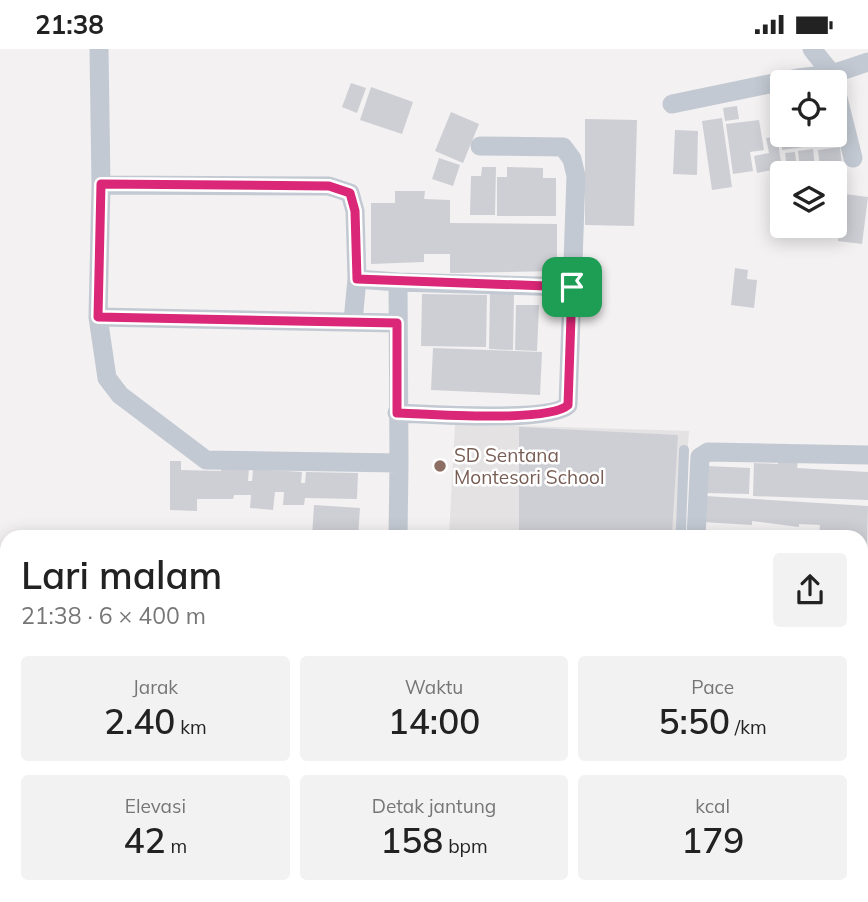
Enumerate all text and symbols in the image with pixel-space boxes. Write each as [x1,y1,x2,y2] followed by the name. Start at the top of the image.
[35,8,104,41] text: 21:38
[770,70,847,238] map controls
[770,70,847,147] button: locate
[770,161,847,238] button: layers
[542,257,602,317] pin
[553,268,591,306] icon: arrive
[454,443,604,489] place label: SD Sentana Montesori School
[432,458,448,474] marker: SD Sentana Montesori School
[21,551,222,599] text: Lari malam
[773,553,847,627] button: share
[21,601,206,630] text: 21:38 · 6 × 400 m
[133,675,178,699] text: Jarak
[405,675,463,699] text: Waktu
[691,675,734,699] text: Pace
[104,699,175,743] text: 2.40
[388,699,480,743] text: 14:00
[659,699,730,743] text: 5:50
[175,715,207,739] text: km
[730,715,767,739] text: /km
[125,794,186,818] text: Elevasi
[372,794,496,818] text: Detak jantung
[695,794,730,818] text: kcal
[123,818,166,862] text: 42
[380,818,443,862] text: 158
[681,818,744,862] text: 179
[166,834,187,858] text: m
[443,834,488,858] text: bpm

